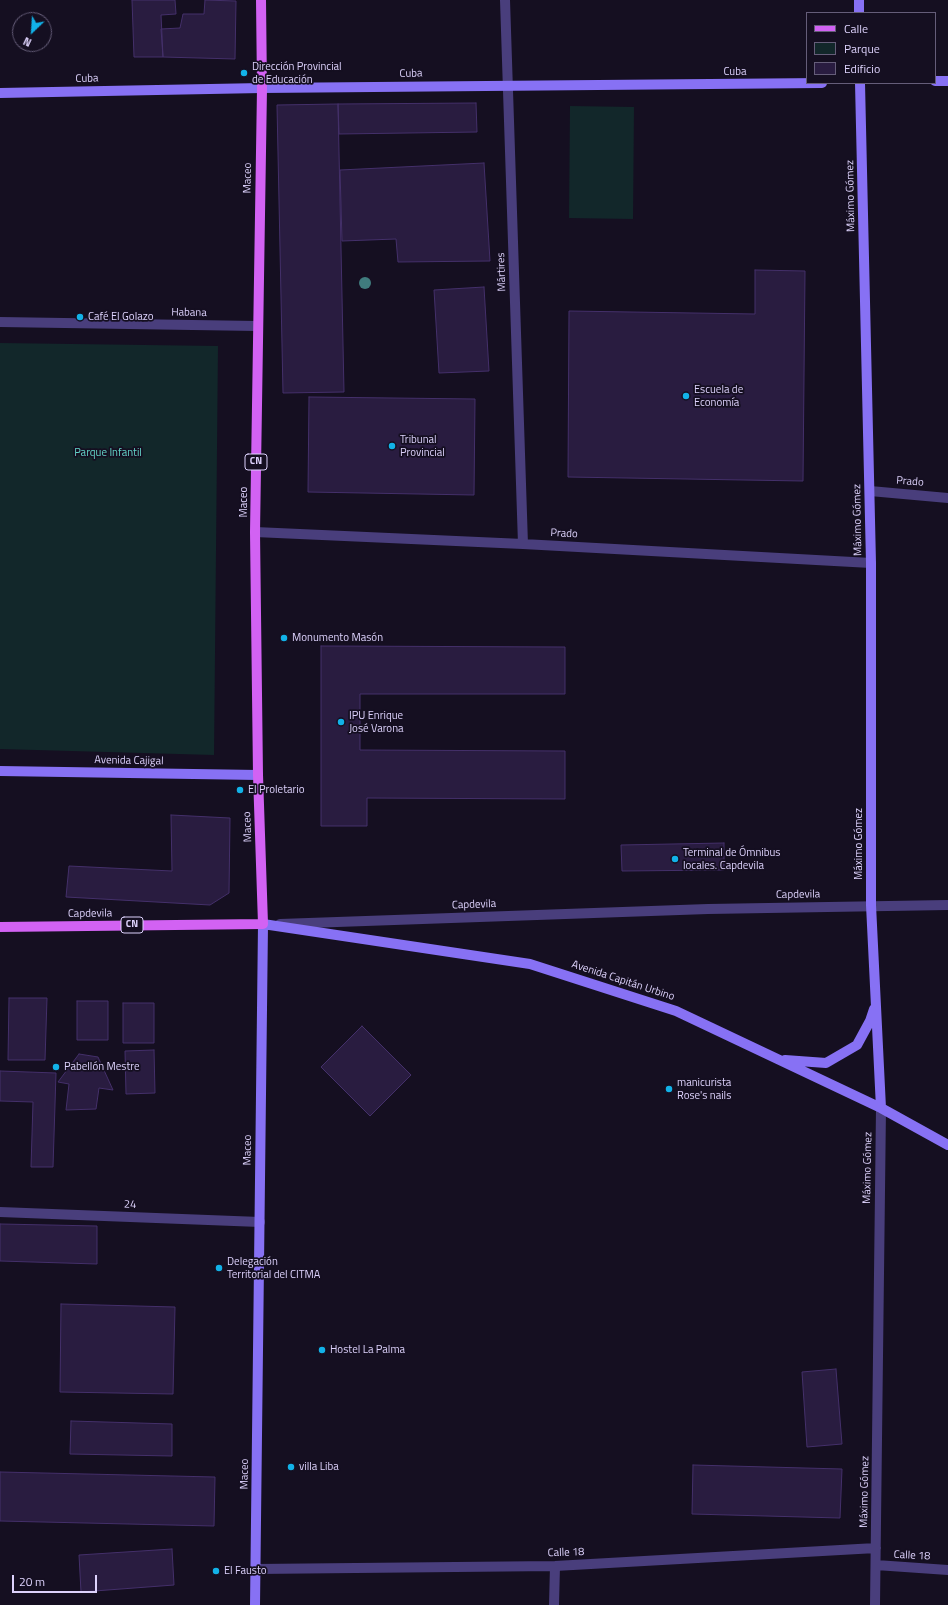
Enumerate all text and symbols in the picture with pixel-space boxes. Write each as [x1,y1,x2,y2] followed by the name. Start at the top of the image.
[12,12,52,52] north arrow
[806,12,936,84] legend
[844,19,868,38] text: Calle
[21,33,34,51] text: N
[844,39,880,58] text: Parque
[844,59,880,78] text: Edificio
[252,60,342,86] place label: Dirección Provincial de Educación
[723,65,747,79] street label: Cuba
[399,67,423,81] street label: Cuba
[239,68,249,78] marker: Dirección Provincial de Educación
[75,72,99,86] street label: Cuba
[844,160,858,232] street label: Máximo Gómez
[241,162,255,194] street label: Maceo
[495,252,509,292] street label: Mártires
[171,306,207,320] street label: Habana
[88,310,153,324] place label: Café El Golazo
[75,312,85,322] marker: Café El Golazo
[694,383,743,409] place label: Escuela de Economía
[681,391,691,401] marker: Escuela de Economía
[400,433,445,459] place label: Tribunal Provincial
[387,441,397,451] marker: Tribunal Provincial
[74,446,142,460] park label: Parque Infantil
[245,454,267,470] road number: CN
[896,474,924,490] street label: Prado
[851,484,865,556] street label: Máximo Gómez
[237,487,251,517] street label: Maceo
[550,527,578,541] street label: Prado
[292,631,383,645] place label: Monumento Masón
[279,633,289,643] marker: Monumento Masón
[349,709,404,735] place label: IPU Enrique José Varona
[336,717,346,727] marker: IPU Enrique José Varona
[94,754,164,768] street label: Avenida Cajigal
[248,783,305,797] place label: El Proletario
[235,785,245,795] marker: El Proletario
[852,808,866,880] street label: Máximo Gómez
[241,811,255,843] street label: Maceo
[683,846,780,872] place label: Terminal de Ómnibus locales. Capdevila
[670,854,680,864] marker: Terminal de Ómnibus locales. Capdevila
[776,888,820,902] street label: Capdevila
[452,898,496,912] street label: Capdevila
[68,907,112,921] street label: Capdevila
[121,917,143,933] road number: CN
[570,958,676,1004] street label: Avenida Capitán Urbino
[64,1060,140,1074] place label: Pabellón Mestre
[51,1062,61,1072] marker: Pabellón Mestre
[677,1076,731,1102] place label: manicurista Rose's nails
[664,1084,674,1094] marker: manicurista Rose's nails
[861,1132,875,1204] street label: Máximo Gómez
[241,1134,255,1166] street label: Maceo
[124,1198,136,1212] street label: 24
[227,1255,320,1281] place label: Delegación Territorial del CITMA
[214,1263,224,1273] marker: Delegación Territorial del CITMA
[330,1343,405,1357] place label: Hostel La Palma
[317,1345,327,1355] marker: Hostel La Palma
[858,1456,872,1528] street label: Máximo Gómez
[238,1458,252,1490] street label: Maceo
[299,1460,339,1474] place label: villa Liba
[286,1462,296,1472] marker: villa Liba
[547,1546,585,1560] street label: Calle 18
[893,1548,931,1564] street label: Calle 18
[224,1564,267,1578] place label: El Fausto
[211,1566,221,1576] marker: El Fausto
[14,1567,99,1593] scale bar
[19,1572,45,1591] text: 20 m

